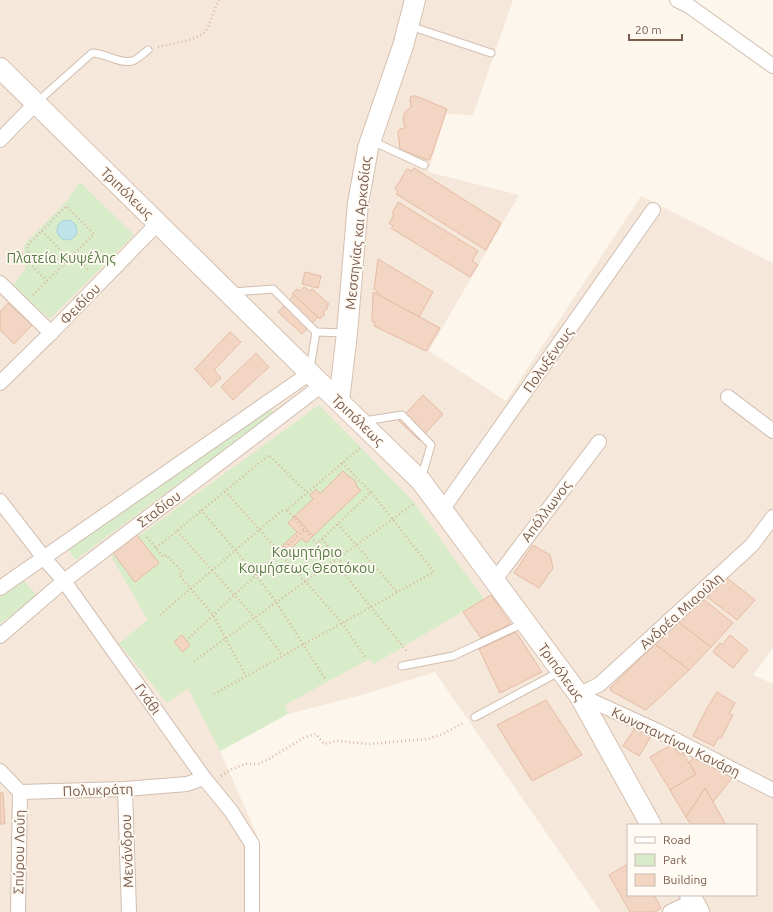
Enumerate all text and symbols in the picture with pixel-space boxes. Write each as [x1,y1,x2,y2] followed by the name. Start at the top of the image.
[629,16,682,42] scale bar
[635,23,662,36] text: 20 m
[342,155,374,310] street label: Μεσσηνίας και Αρκαδίας
[97,164,157,222] street label: Τριπόλεως
[6,250,116,266] park label: Πλατεία Κυψέλης
[57,280,103,328] street label: Φειδίου
[520,324,577,396] street label: Πολυξένους
[328,391,388,449] street label: Τριπόλεως
[518,477,575,545] street label: Απόλλωνος
[134,488,184,530] street label: Σταδίου
[239,544,375,576] park label: Κοιμητήριο Κοιμήσεως Θεοτόκου
[636,570,726,652] street label: Ανδρέα Μιαούλη
[535,640,588,704] street label: Τριπόλεως
[132,681,164,718] street label: Γνάθι
[609,704,743,780] street label: Κωνσταντίνου Κανάρη
[62,781,134,799] street label: Πολυκράτη
[10,810,28,894] street label: Σπύρου Λούη
[118,814,136,888] street label: Μενάνδρου
[627,824,757,896] legend
[663,833,691,846] text: Road
[663,853,687,866] text: Park
[663,873,707,886] text: Building

